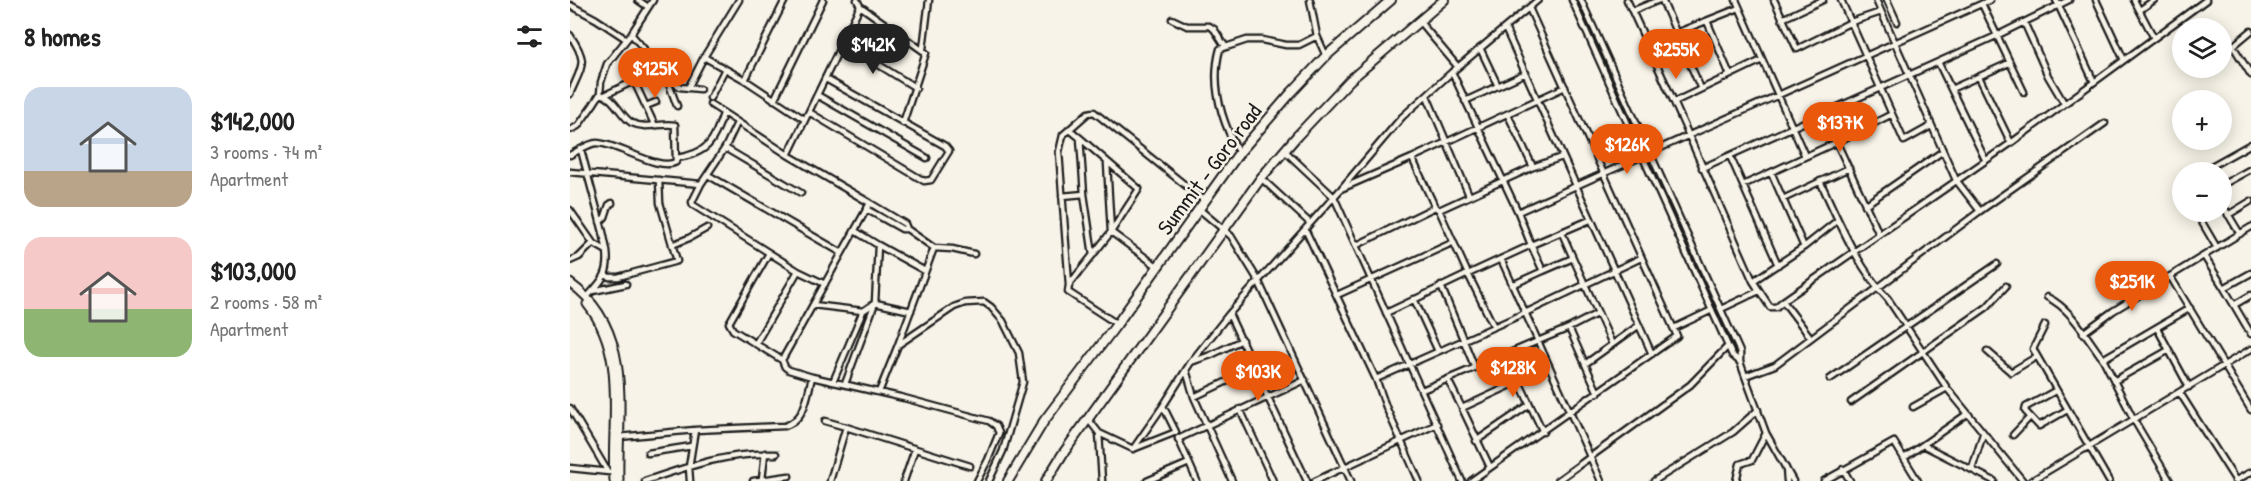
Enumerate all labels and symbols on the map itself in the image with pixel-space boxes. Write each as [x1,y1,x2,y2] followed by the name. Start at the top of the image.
[831,24,915,75] pin: $142K
[1634,29,1718,80] pin: $255K
[613,48,697,99] pin: $125K
[1150,97,1268,241] street label: Summit - Goro road
[1798,102,1882,153] pin: $137K
[1585,124,1669,175] pin: $126K
[2090,261,2174,312] pin: $251K
[1471,347,1555,398] pin: $128K
[1216,351,1300,402] pin: $103K

